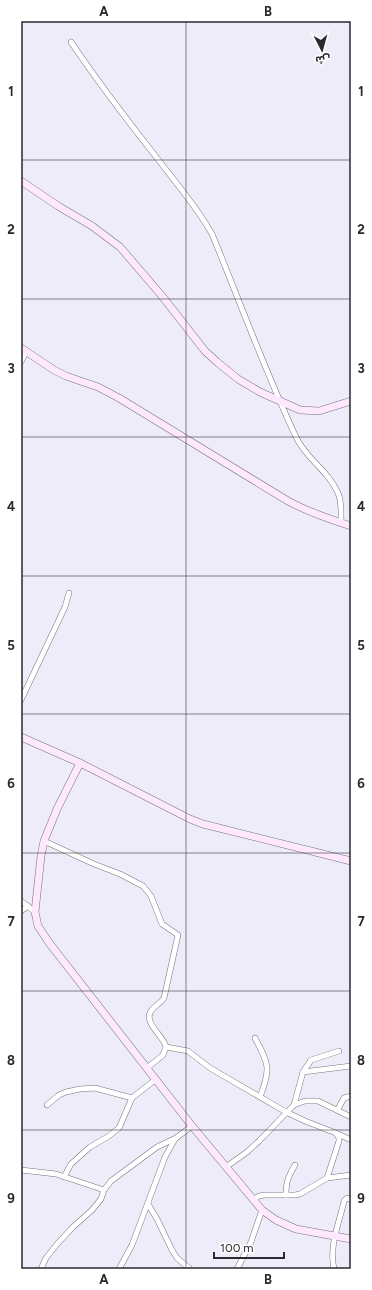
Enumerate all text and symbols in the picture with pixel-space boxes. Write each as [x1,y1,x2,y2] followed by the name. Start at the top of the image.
[99,4,109,19] text: A
[264,4,272,19] text: B
[302,30,342,70] north arrow
[315,52,331,67] text: ش
[8,84,14,99] text: 1
[358,84,364,99] text: 1
[7,222,15,237] text: 2
[357,222,365,237] text: 2
[7,361,15,376] text: 3
[357,361,365,376] text: 3
[7,499,15,514] text: 4
[357,499,365,514] text: 4
[7,638,15,653] text: 5
[357,638,365,653] text: 5
[7,776,15,791] text: 6
[357,776,365,791] text: 6
[7,914,15,929] text: 7
[357,914,365,929] text: 7
[7,1053,15,1068] text: 8
[357,1053,365,1068] text: 8
[7,1191,15,1206] text: 9
[357,1191,365,1206] text: 9
[214,1234,284,1260] scale bar
[220,1241,254,1255] text: 100 m
[99,1272,109,1287] text: A
[264,1272,272,1287] text: B

